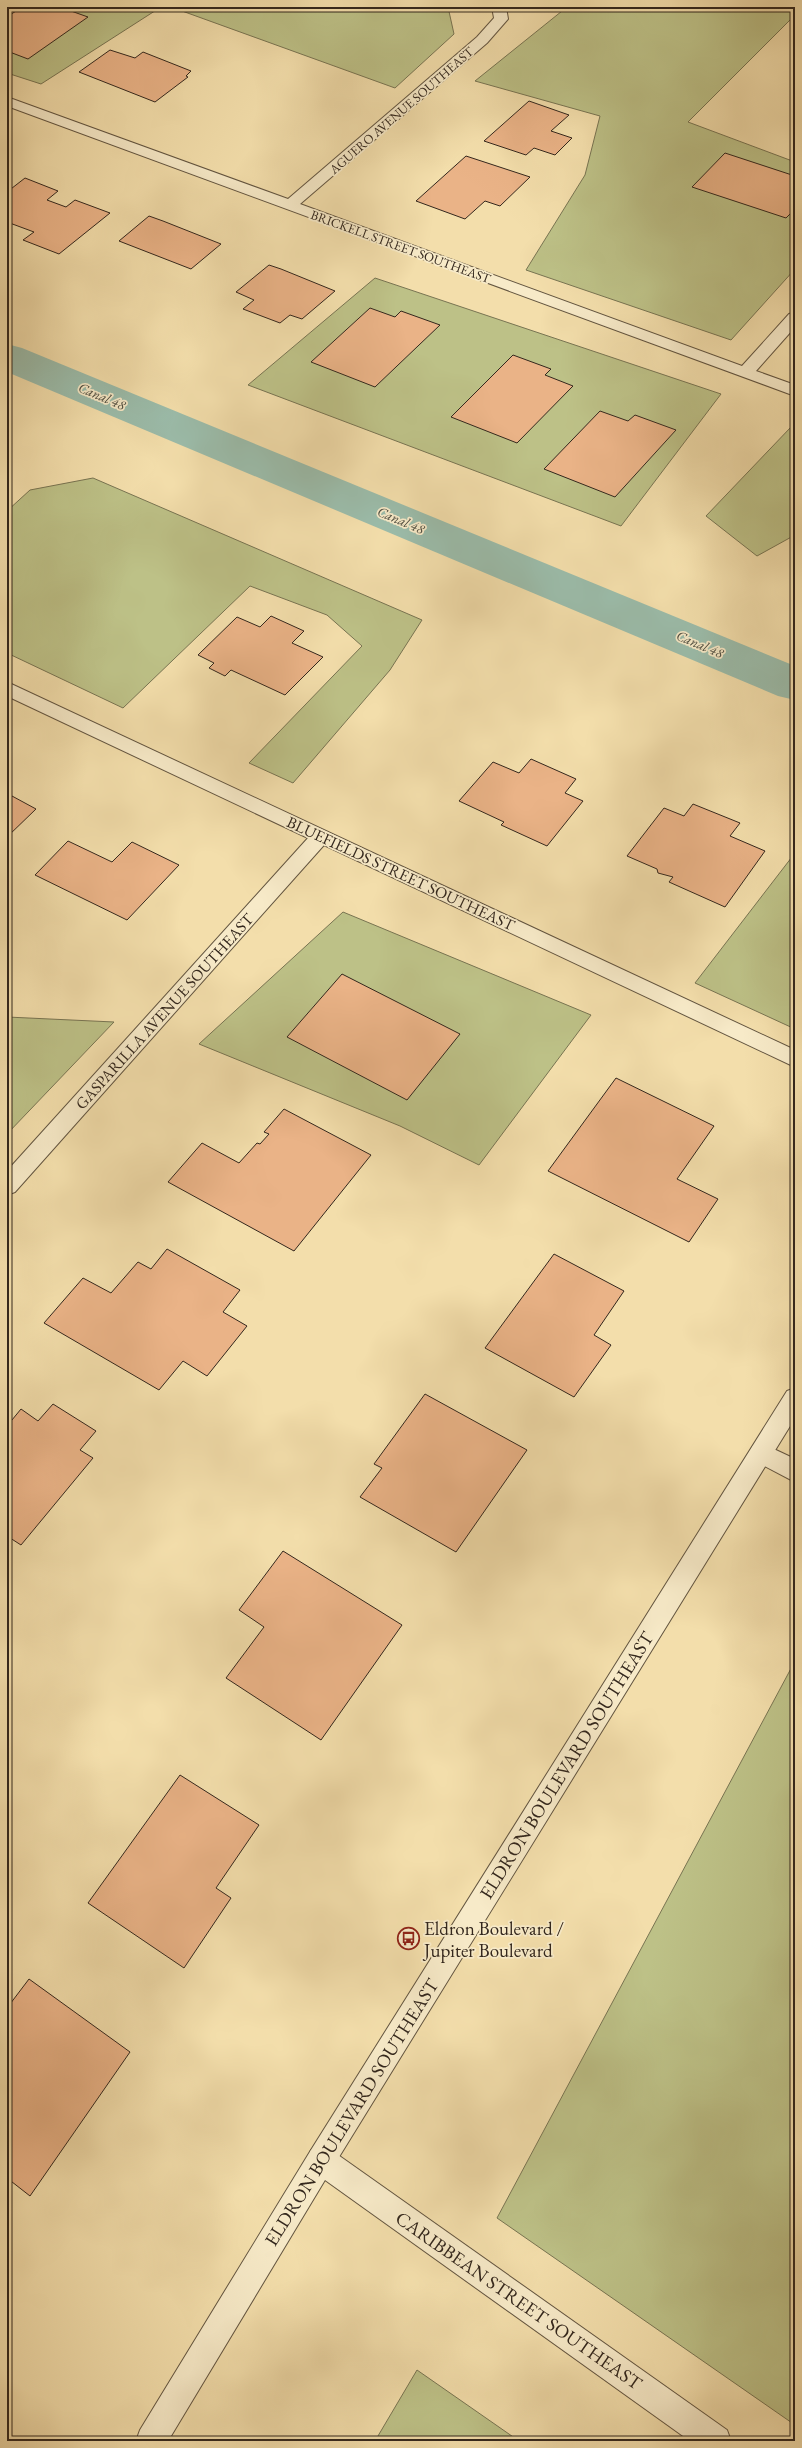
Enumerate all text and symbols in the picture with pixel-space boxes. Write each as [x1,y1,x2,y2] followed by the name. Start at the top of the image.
[325,43,477,178] street label: AGUERO AVENUE SOUTHEAST
[308,206,493,287] street label: BRICKELL STREET SOUTHEAST
[76,378,130,414] water label: Canal 48
[375,502,429,538] water label: Canal 48
[674,626,728,662] water label: Canal 48
[283,811,518,936] street label: BLUEFIELDS STREET SOUTHEAST
[71,909,258,1114] street label: GASPARILLA AVENUE SOUTHEAST
[474,1627,659,1904] street label: ELDRON BOULEVARD SOUTHEAST
[422,1916,564,1963] place label: Eldron Boulevard / Jupiter Boulevard
[395,1926,421,1952] bus stop icon: Eldron Boulevard / Jupiter Boulevard
[259,1974,444,2251] street label: ELDRON BOULEVARD SOUTHEAST
[390,2205,647,2396] street label: CARIBBEAN STREET SOUTHEAST

